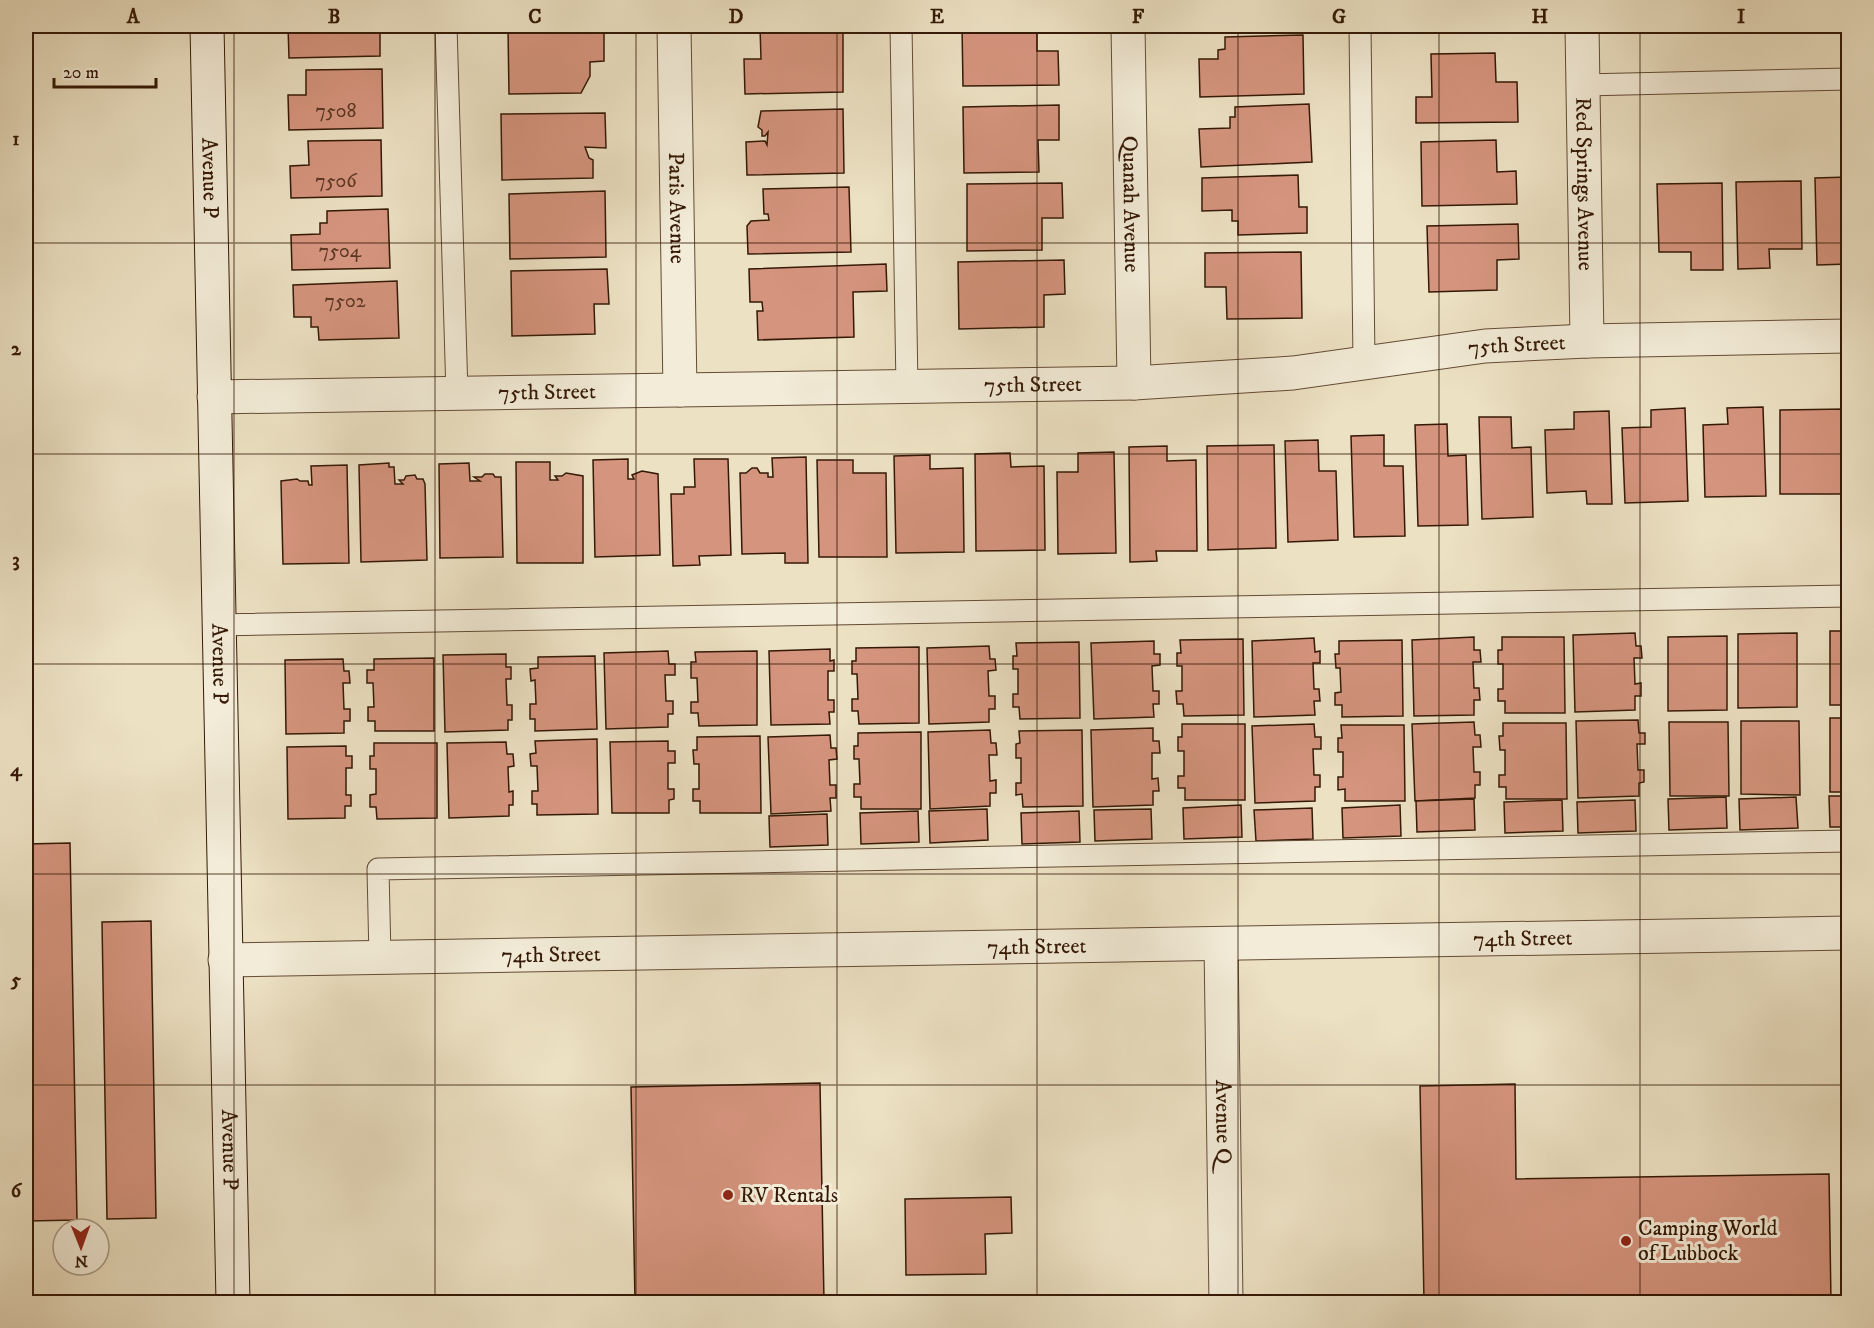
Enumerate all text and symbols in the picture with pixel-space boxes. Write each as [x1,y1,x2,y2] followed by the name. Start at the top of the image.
[126,5,141,30] text: A
[328,5,340,30] text: B
[528,5,542,30] text: C
[729,5,744,30] text: D
[930,5,944,30] text: E
[1132,5,1145,30] text: F
[1332,5,1346,30] text: G
[1532,5,1549,30] text: H
[1737,5,1745,30] text: I
[54,51,156,89] scale bar
[63,62,99,84] text: 20 m
[1570,97,1599,271] street label: Red Springs Avenue
[315,99,357,124] house number: 7508
[12,127,20,152] text: 1
[1116,135,1146,273] street label: Quanah Avenue
[196,137,224,219] street label: Avenue P
[663,152,691,264] street label: Paris Avenue
[315,169,357,194] house number: 7506
[319,239,362,264] house number: 7504
[325,289,366,314] house number: 7502
[1466,329,1566,362] street label: 75th Street
[11,337,22,362] text: 2
[984,370,1082,399] street label: 75th Street
[498,378,596,406] street label: 75th Street
[12,548,20,573] text: 3
[206,623,234,705] street label: Avenue P
[10,758,23,783] text: 4
[1473,924,1573,953] street label: 74th Street
[987,932,1087,961] street label: 74th Street
[501,940,601,969] street label: 74th Street
[10,968,21,993] text: 5
[1209,1080,1238,1174] street label: Avenue Q
[216,1109,244,1191] street label: Avenue P
[11,1179,23,1204] text: 6
[740,1182,838,1209] place label: RV Rentals
[721,1188,735,1202] marker: RV Rentals
[1638,1215,1778,1267] place label: Camping World of Lubbock
[51,1217,111,1277] north arrow
[1619,1234,1633,1248] marker: Camping World of Lubbock
[75,1251,88,1271] text: N

